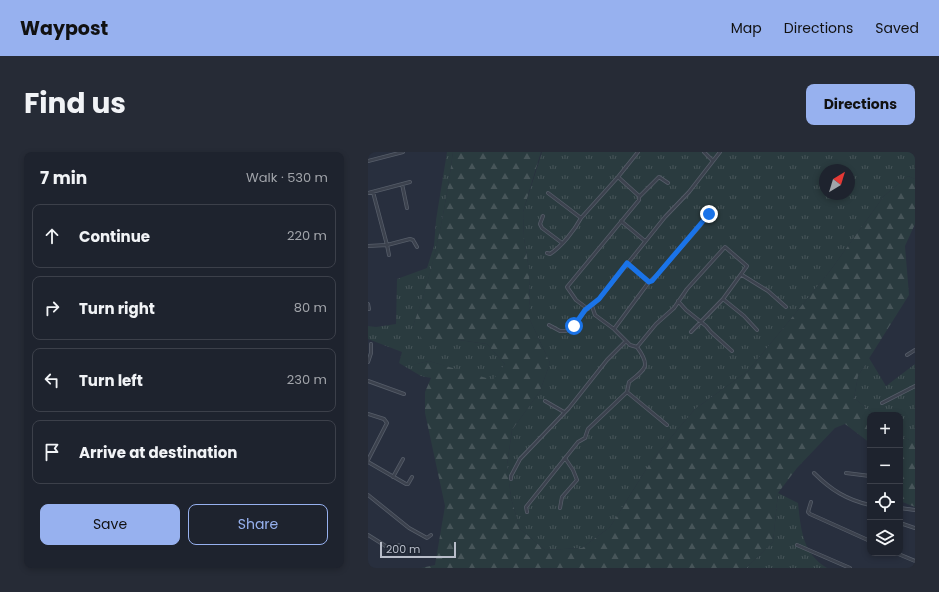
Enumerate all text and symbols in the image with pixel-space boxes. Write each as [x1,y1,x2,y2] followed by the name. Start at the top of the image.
[20,15,108,42] text: Waypost
[731,18,762,38] text: Map
[784,18,853,38] text: Directions
[875,18,919,38] text: Saved
[24,84,126,123] text: Find us
[806,84,915,125] button: Directions
[819,164,855,200] north arrow
[40,166,87,190] text: 7 min
[246,168,328,187] text: Walk · 530 m
[700,205,718,223] route end
[41,225,63,247] icon: ahead
[79,226,150,247] text: Continue
[287,226,327,245] text: 220 m
[41,297,63,319] icon: right
[79,298,155,319] text: Turn right
[294,298,327,317] text: 80 m
[565,317,583,335] route start
[41,369,63,391] icon: left
[79,370,143,391] text: Turn left
[287,370,327,389] text: 230 m
[867,412,903,556] map controls
[867,412,903,448] button: +
[41,441,63,463] icon: arrive
[79,442,237,463] text: Arrive at destination
[867,448,903,484] button: −
[867,484,903,520] button: locate
[40,504,180,545] button: Save
[188,504,328,545] button: Share
[867,520,903,556] button: layers
[380,540,456,559] scale bar
[386,541,420,557] text: 200 m

